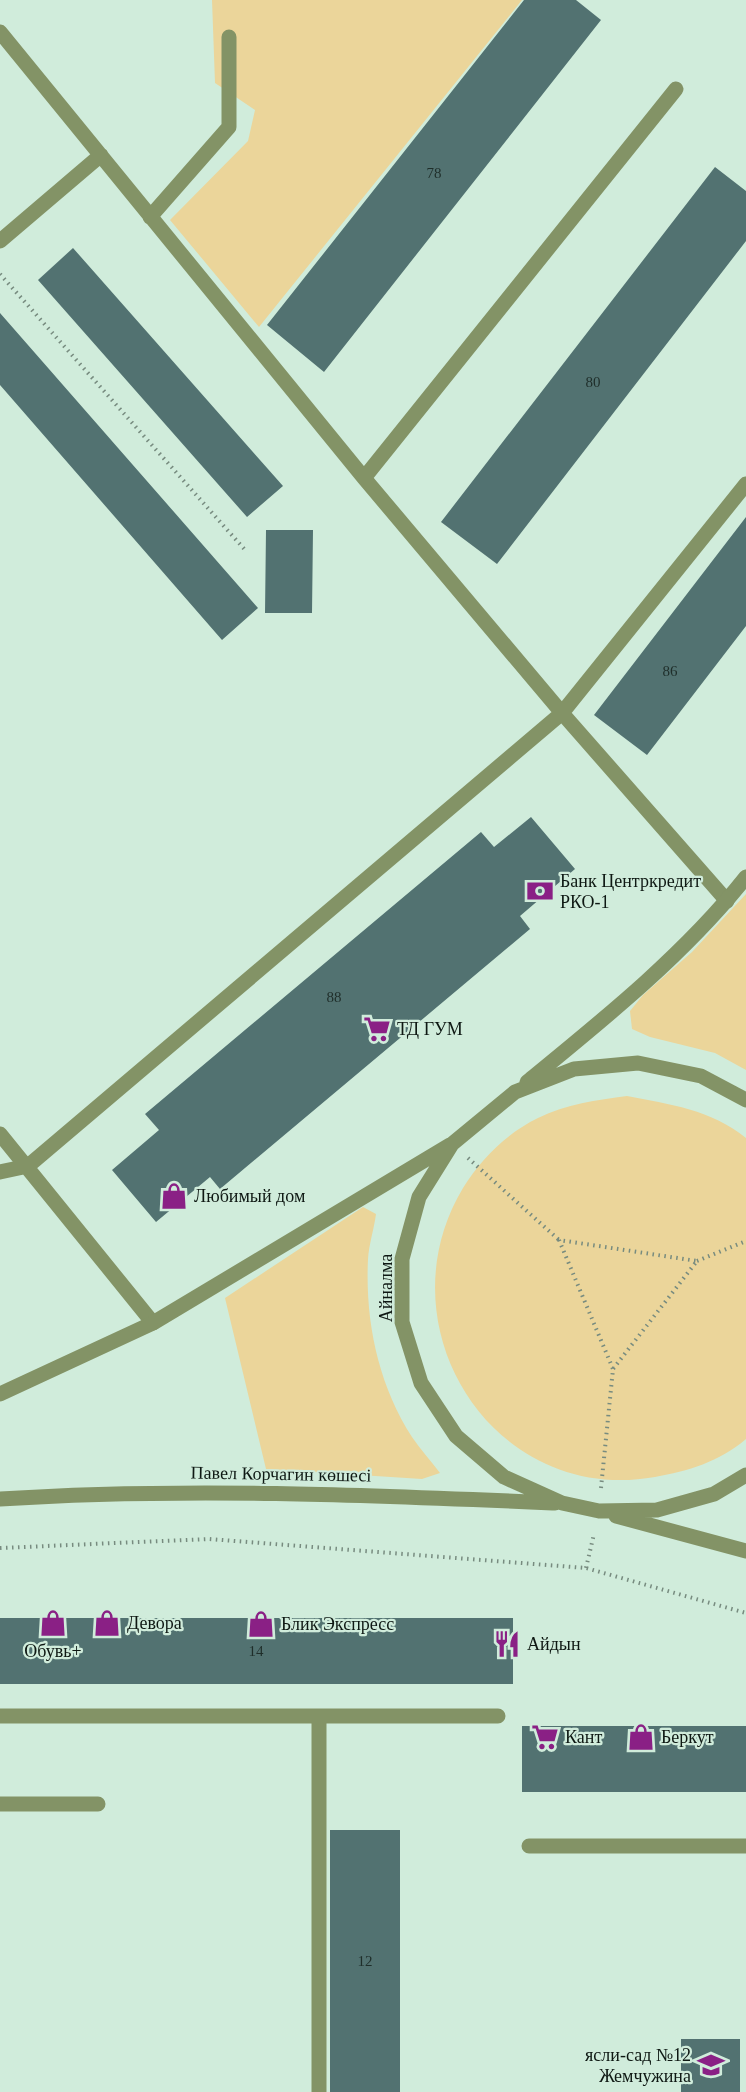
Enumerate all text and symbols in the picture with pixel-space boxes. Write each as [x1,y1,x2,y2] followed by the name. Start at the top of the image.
[427,165,442,181] house number: 78
[586,374,601,390] house number: 80
[663,663,678,679] house number: 86
[560,871,701,912] place label: Банк Центркредит РКО-1
[525,876,555,906] bank icon: Банк Центркредит РКО-1
[327,989,342,1005] house number: 88
[362,1014,392,1044] supermarket icon: ТД ГУМ
[397,1019,463,1039] place label: ТД ГУМ
[159,1181,189,1211] shop icon: Любимый дом
[194,1186,305,1206] place label: Любимый дом
[376,1254,396,1322] street label: Айналма
[190,1462,372,1486] street label: Павел Корчагин көшесі
[38,1608,68,1638] shop icon: Обувь+
[92,1608,122,1638] shop icon: Девора
[246,1609,276,1639] shop icon: Блик Экспресс
[127,1613,182,1633] place label: Девора
[281,1614,394,1634] place label: Блик Экспресс
[492,1629,522,1659] restaurant icon: Айдын
[527,1634,581,1654] place label: Айдын
[24,1641,82,1661] place label: Обувь+
[249,1643,264,1659] house number: 14
[530,1722,560,1752] supermarket icon: Кант
[626,1722,656,1752] shop icon: Беркут
[565,1727,602,1747] place label: Кант
[661,1727,714,1747] place label: Беркут
[358,1953,373,1969] house number: 12
[585,2045,691,2086] place label: ясли-сад №12 Жемчужина
[696,2050,726,2080] school or university icon: ясли-сад №12 Жемчужина

